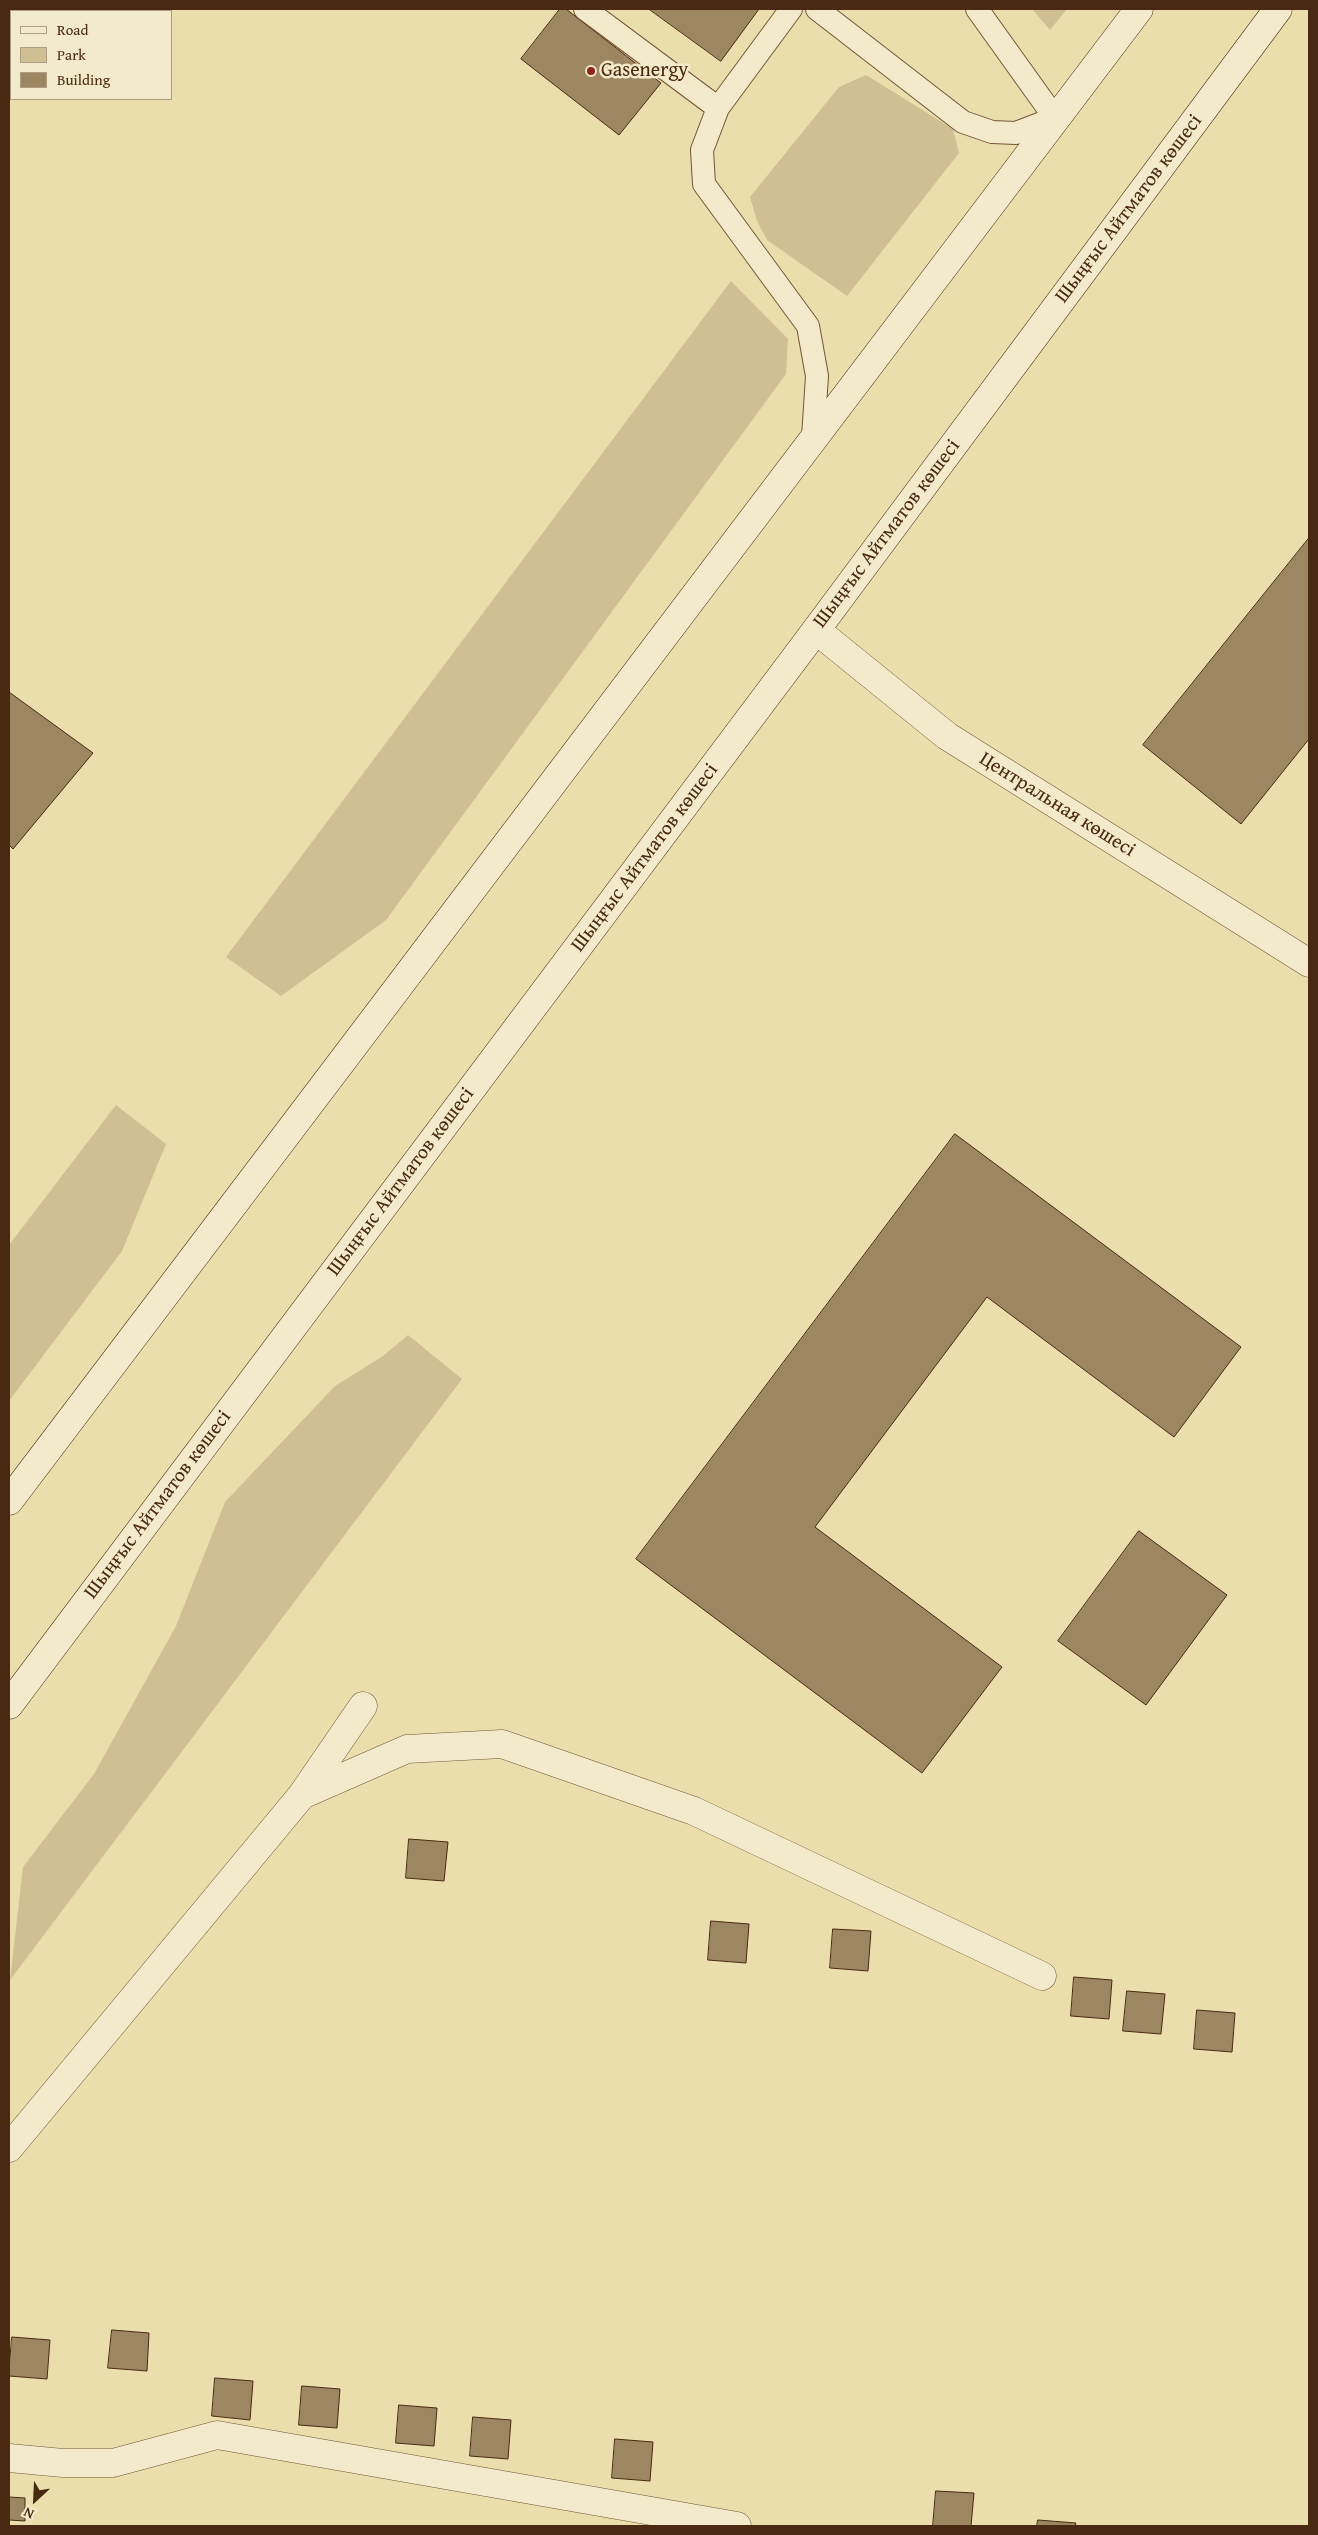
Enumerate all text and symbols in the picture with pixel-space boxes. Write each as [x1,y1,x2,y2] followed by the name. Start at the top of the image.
[10,10,172,100] legend
[57,19,88,40] text: Road
[57,44,86,65] text: Park
[601,59,688,83] place label: Gasenergy
[585,65,597,77] marker: Gasenergy
[57,69,110,90] text: Building
[1050,110,1208,308] street label: Шыңғыс Айтматов көшесі
[808,435,966,633] street label: Шыңғыс Айтматов көшесі
[974,747,1140,863] street label: Центральная көшесі
[566,759,724,957] street label: Шыңғыс Айтматов көшесі
[322,1083,480,1281] street label: Шыңғыс Айтматов көшесі
[79,1406,237,1604] street label: Шыңғыс Айтматов көшесі
[10,2475,60,2525] north arrow
[20,2503,37,2525] text: N

